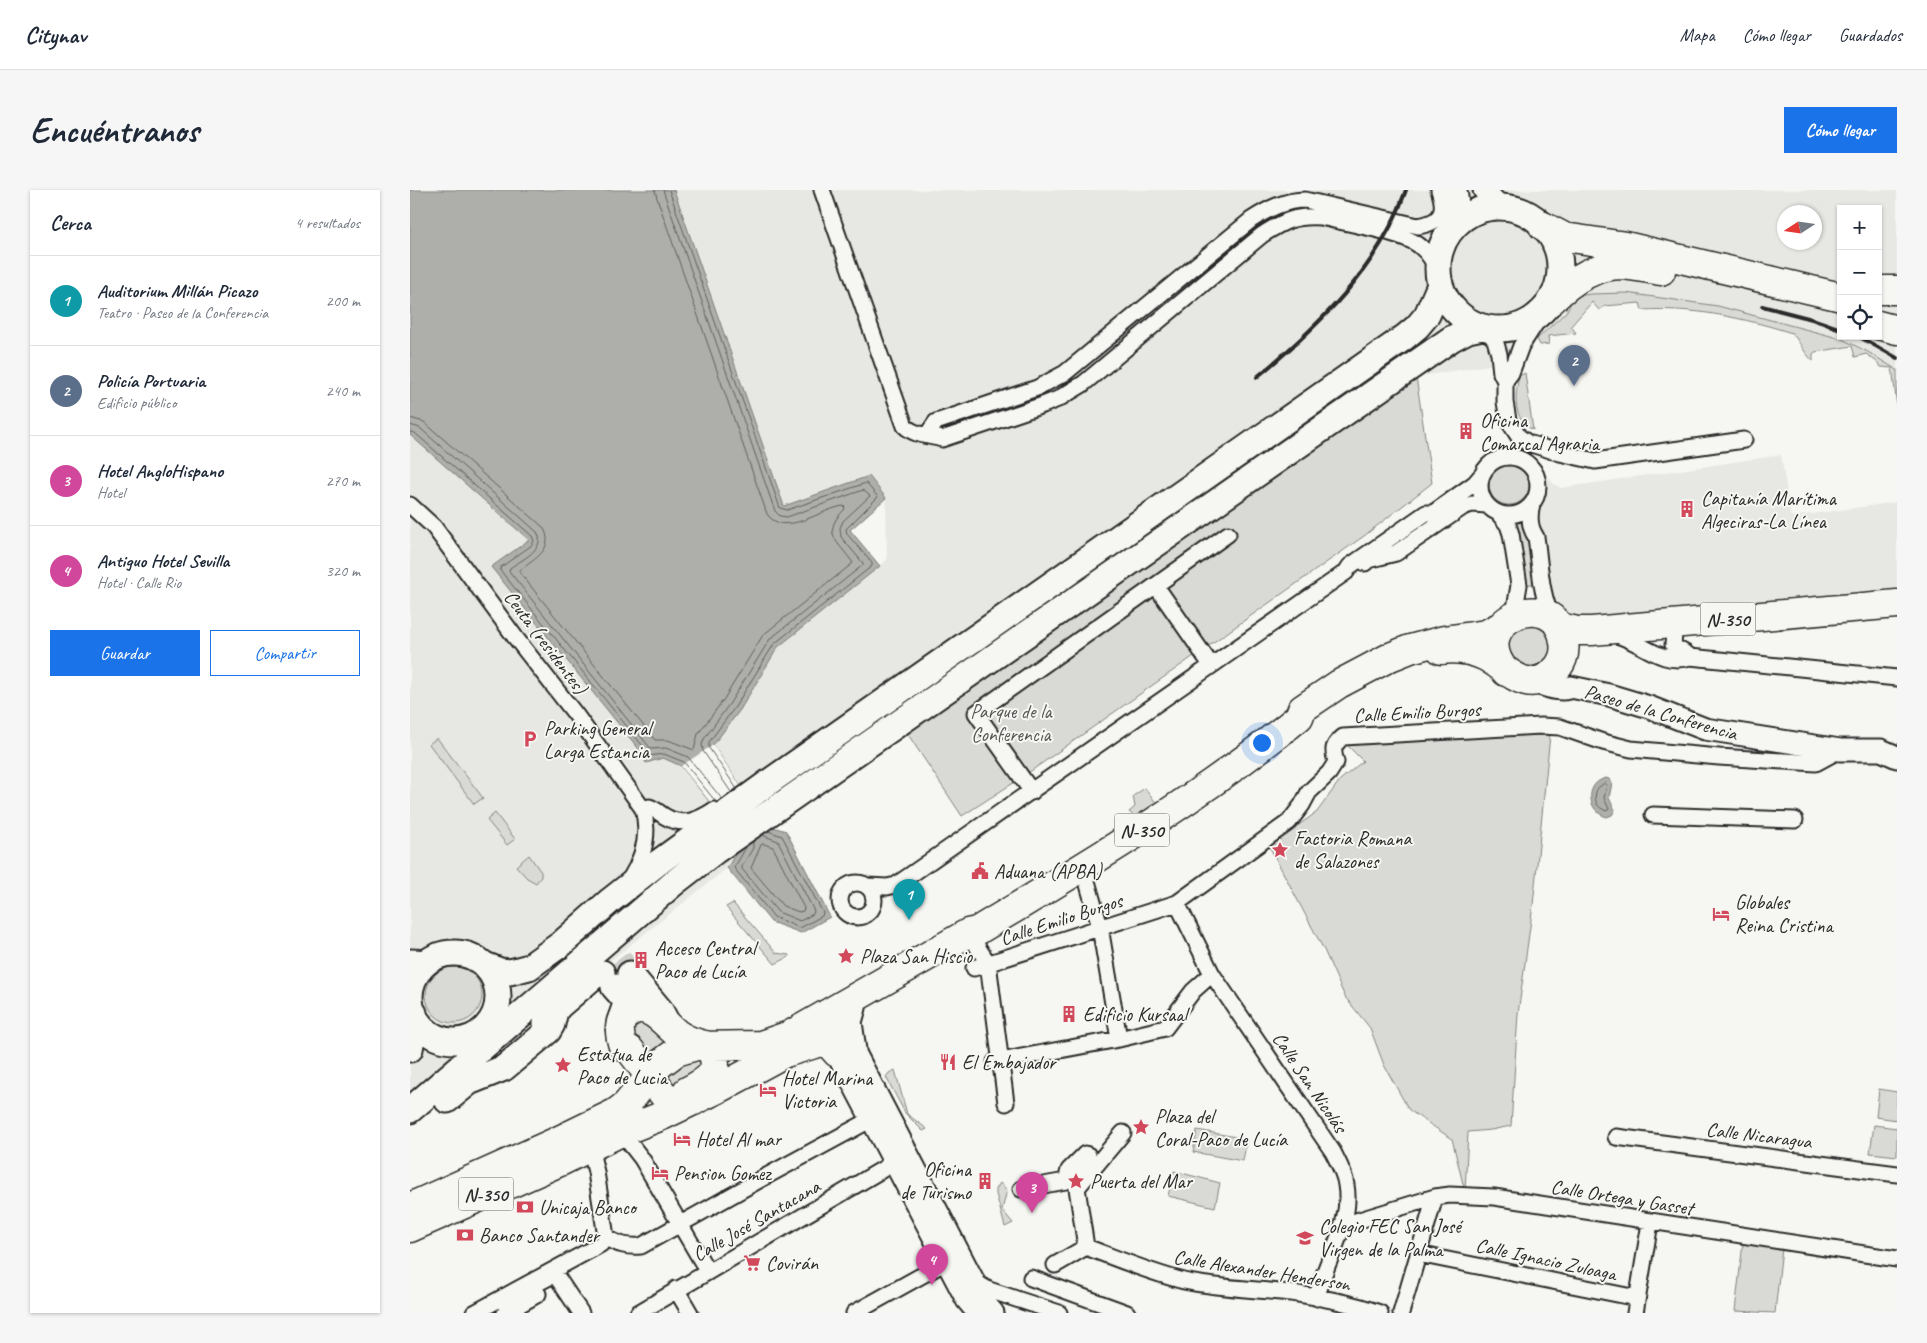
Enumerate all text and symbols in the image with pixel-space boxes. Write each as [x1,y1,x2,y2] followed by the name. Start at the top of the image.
[25,20,86,50] text: Citynav
[1680,24,1715,46] text: Mapa
[1743,24,1811,46] text: Cómo llegar
[1839,24,1902,46] text: Guardados
[1784,107,1897,153] button: Cómo llegar
[30,108,199,153] text: Encuéntranos
[1777,205,1822,250] north arrow
[1837,205,1882,340] map controls
[1837,205,1882,250] button: +
[50,210,91,236] text: Cerca
[295,213,360,233] text: 4 resultados
[1837,250,1882,295] button: −
[97,279,257,303] text: Auditorium Millán Picazo
[62,291,70,311] text: 1
[326,291,360,311] text: 200 m
[1837,295,1882,340] button: locate
[97,303,268,323] text: Teatro · Paseo de la Conferencia
[1558,345,1590,386] pin: 2
[97,369,205,393] text: Policía Portuaria
[62,381,70,401] text: 2
[326,381,360,401] text: 240 m
[97,393,176,413] text: Edificio público
[1480,408,1601,456] place label: Oficina Comarcal Agraria
[1456,421,1476,441] building icon: Oficina Comarcal Agraria
[97,459,223,483] text: Hotel AngloHispano
[62,471,70,491] text: 3
[326,471,360,491] text: 270 m
[97,483,125,503] text: Hotel
[1701,486,1838,534] place label: Capitanía Marítima Algeciras-La Línea
[1677,499,1697,519] building icon: Capitanía Marítima Algeciras-La Línea
[97,549,229,573] text: Antiguo Hotel Sevilla
[62,561,70,581] text: 4
[326,561,360,581] text: 320 m
[97,573,181,593] text: Hotel · Calle Rio
[498,585,594,700] street label: Ceuta (residentes)
[1700,602,1756,636] road number: N-350
[50,630,200,676] button: Guardar
[210,630,360,676] button: Compartir
[1582,679,1741,747] street label: Paseo de la Conferencia
[1353,697,1483,728] street label: Calle Emilio Burgos
[970,699,1054,747] park label: Parque de la Conferencia
[544,716,654,764] place label: Parking General Larga Estancia
[520,729,540,749] parking icon: Parking General Larga Estancia
[1249,730,1275,756] your location
[1114,814,1170,846] road number: N-350
[1294,826,1413,874] place label: Factoria Romana de Salazones
[1270,840,1290,860] place icon: Factoria Romana de Salazones
[994,859,1103,884] place label: Aduana (APBA)
[970,861,990,881] public building icon: Aduana (APBA)
[893,879,925,920] pin: 1
[997,887,1127,951] street label: Calle Emilio Burgos
[1735,890,1835,938] place label: Globales Reina Cristina
[1711,904,1731,924] hotel icon: Globales Reina Cristina
[655,936,759,984] place label: Acceso Central Paco de Lucía
[860,944,973,969] place label: Plaza San Hiscio
[836,946,856,966] place icon: Plaza San Hiscio
[631,950,651,970] building icon: Acceso Central Paco de Lucía
[1083,1002,1190,1027] place label: Edificio Kursaal
[1059,1004,1079,1024] building icon: Edificio Kursaal
[1267,1027,1354,1139] street label: Calle San Nicolás
[577,1042,669,1090] place label: Estatua de Paco de Lucia
[962,1050,1057,1075] place label: El Embajador
[938,1052,958,1072] restaurant icon: El Embajador
[553,1055,573,1075] place icon: Estatua de Paco de Lucia
[782,1066,874,1114] place label: Hotel Marina Victoria
[758,1080,778,1100] hotel icon: Hotel Marina Victoria
[1155,1104,1288,1152] place label: Plaza del Coral-Paco de Lucía
[1131,1117,1151,1137] place icon: Plaza del Coral-Paco de Lucía
[1705,1117,1814,1155] street label: Calle Nicaragua
[696,1127,783,1152] place label: Hotel Al mar
[672,1129,692,1149] hotel icon: Hotel Al mar
[900,1157,973,1205] place label: Oficina de Turismo
[674,1161,772,1186] place label: Pension Gomez
[650,1163,670,1183] hotel icon: Pension Gomez
[1090,1169,1194,1194] place label: Puerta del Mar
[975,1171,995,1191] building icon: Oficina de Turismo
[1066,1171,1086,1191] place icon: Puerta del Mar
[1016,1172,1048,1213] pin: 3
[688,1173,825,1267] street label: Calle José Santacana
[1549,1174,1698,1222] street label: Calle Ortega y Gasset
[458,1178,514,1211] road number: N-350
[539,1195,638,1220] place label: Unicaja Banco
[515,1197,535,1217] bank icon: Unicaja Banco
[1319,1214,1464,1262] place label: Colegio FEC San José Virgen de la Palma
[479,1223,601,1248] place label: Banco Santander
[455,1225,475,1245] bank icon: Banco Santander
[1295,1228,1315,1248] school or university icon: Colegio FEC San José Virgen de la Palma
[1473,1232,1620,1287] street label: Calle Ignacio Zuloaga
[916,1244,948,1285] pin: 4
[1172,1244,1353,1297] street label: Calle Alexander Henderson
[766,1251,819,1276] place label: Covirán
[742,1253,762,1273] supermarket icon: Covirán

